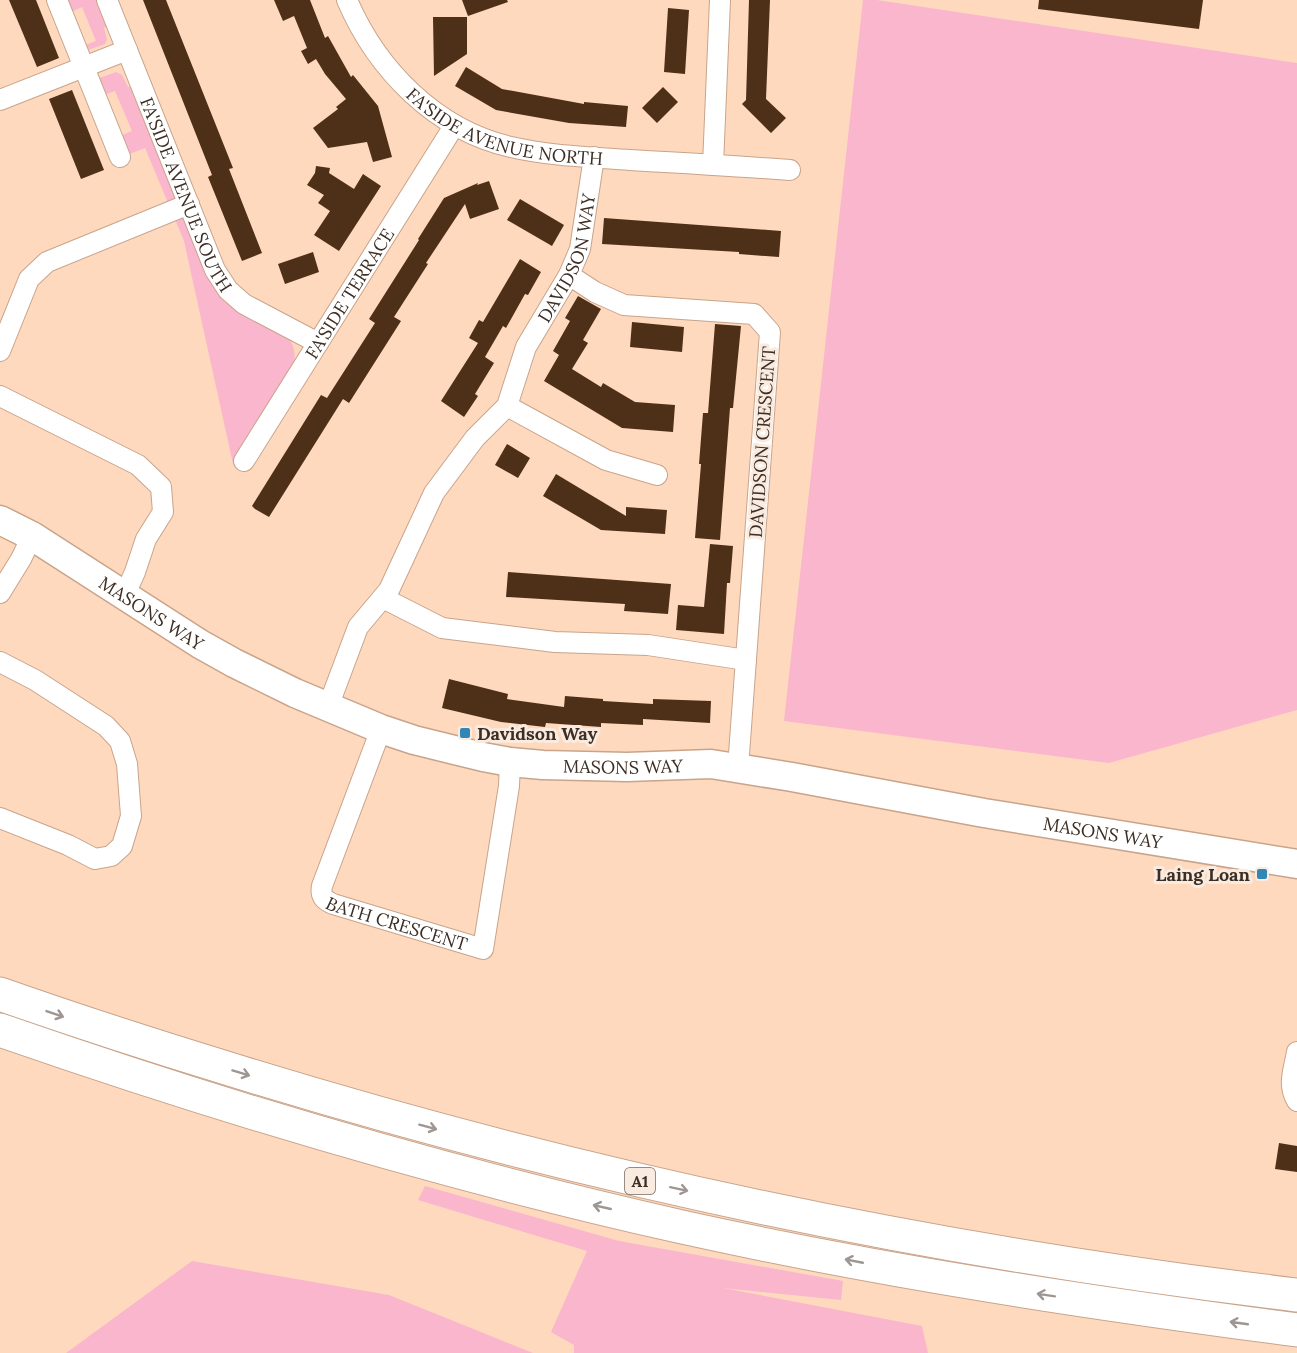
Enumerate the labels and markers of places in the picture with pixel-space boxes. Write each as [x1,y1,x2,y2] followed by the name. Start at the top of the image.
[477,722,597,745] place label: Davidson Way
[458,726,472,740] marker: Davidson Way
[1156,863,1251,886] place label: Laing Loan
[1255,867,1269,881] marker: Laing Loan

